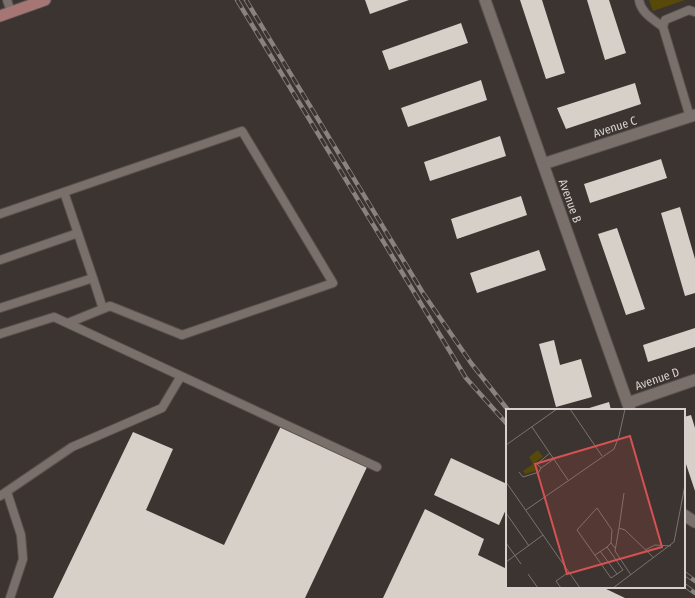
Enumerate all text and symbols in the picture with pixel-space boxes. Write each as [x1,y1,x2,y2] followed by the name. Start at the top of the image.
[591,113,639,141] street label: Avenue C
[556,177,584,225] street label: Avenue B
[633,365,681,393] street label: Avenue D
[506,409,685,588] inset map

